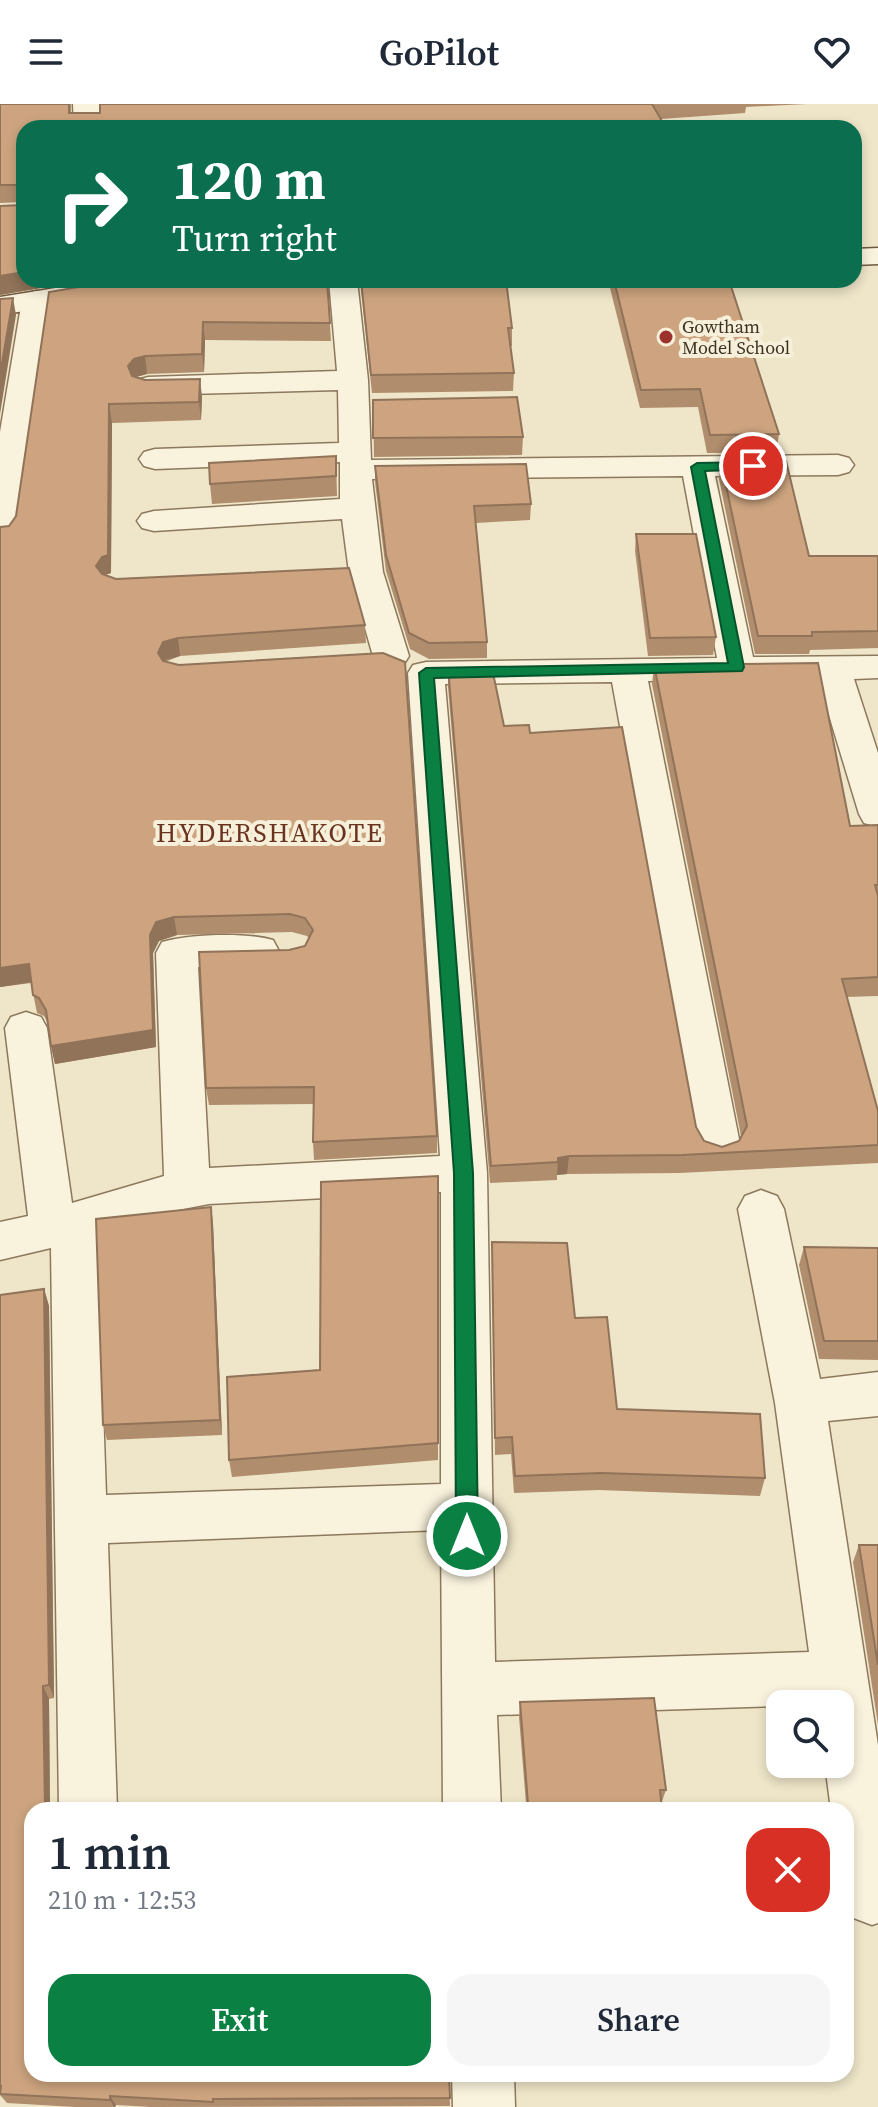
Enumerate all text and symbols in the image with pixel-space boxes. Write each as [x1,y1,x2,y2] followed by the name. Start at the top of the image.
[379,28,499,77] text: GoPilot
[24,30,68,74] icon: menu
[810,30,854,74] icon: heart
[172,141,326,218] text: 120 m
[40,152,144,256] icon: right
[172,214,337,263] text: Turn right
[682,314,790,360] place label: Gowtham Model School
[657,328,675,346] marker: Gowtham Model School
[719,432,787,500] pin
[731,444,775,488] icon: arrive
[156,815,384,851] district label: HYDERSHAKOTE
[425,1494,509,1578] position arrow
[766,1690,854,1778] map controls
[766,1690,854,1778] button: search
[48,1819,171,1885] text: 1 min
[746,1828,830,1912] button: close
[48,1882,196,1918] text: 210 m · 12:53
[48,1974,431,2066] button: Exit
[447,1974,830,2066] button: Share

